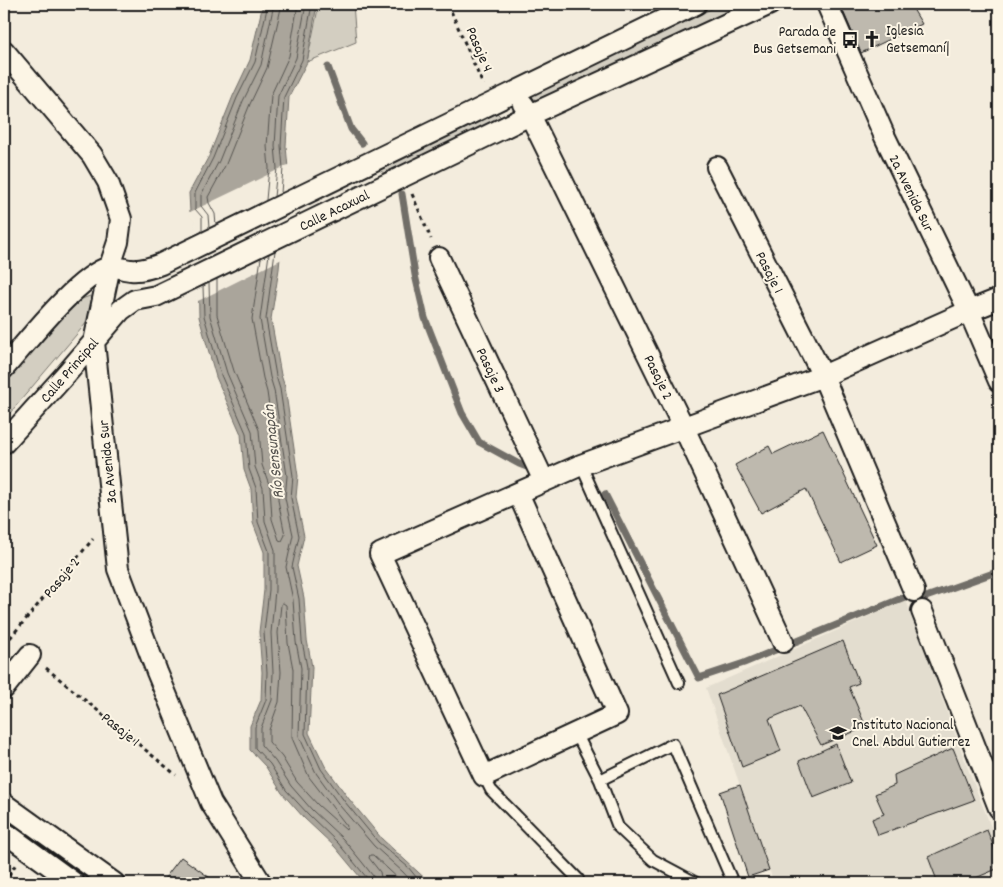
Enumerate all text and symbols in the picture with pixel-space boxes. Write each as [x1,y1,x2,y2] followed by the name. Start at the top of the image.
[886,21,950,60] place label: Iglesia Getsemaní|
[753,22,836,61] place label: Parada de Bus Getsemani
[459,24,498,76] street label: Pasaje 4
[862,29,882,49] church icon: Iglesia Getsemaní|
[840,30,860,50] bus stop icon: Parada de Bus Getsemani
[882,151,939,237] street label: 2a Avenida Sur
[296,185,374,238] street label: Calle Acaxual
[748,248,788,298] street label: Pasaje 1
[36,334,105,409] street label: Calle Principal
[469,345,509,397] street label: Pasaje 3
[637,352,678,404] street label: Pasaje 2
[258,403,291,500] water label: Río Sensunapán
[94,418,124,505] street label: 3a Avenida Sur
[39,553,86,604] street label: Pasaje 2
[96,708,144,753] street label: Pasaje 1
[852,715,970,754] place label: Instituto Nacional Cnel. Abdul Gutierrez
[828,723,848,743] school or university icon: Instituto Nacional Cnel. Abdul Gutierrez

